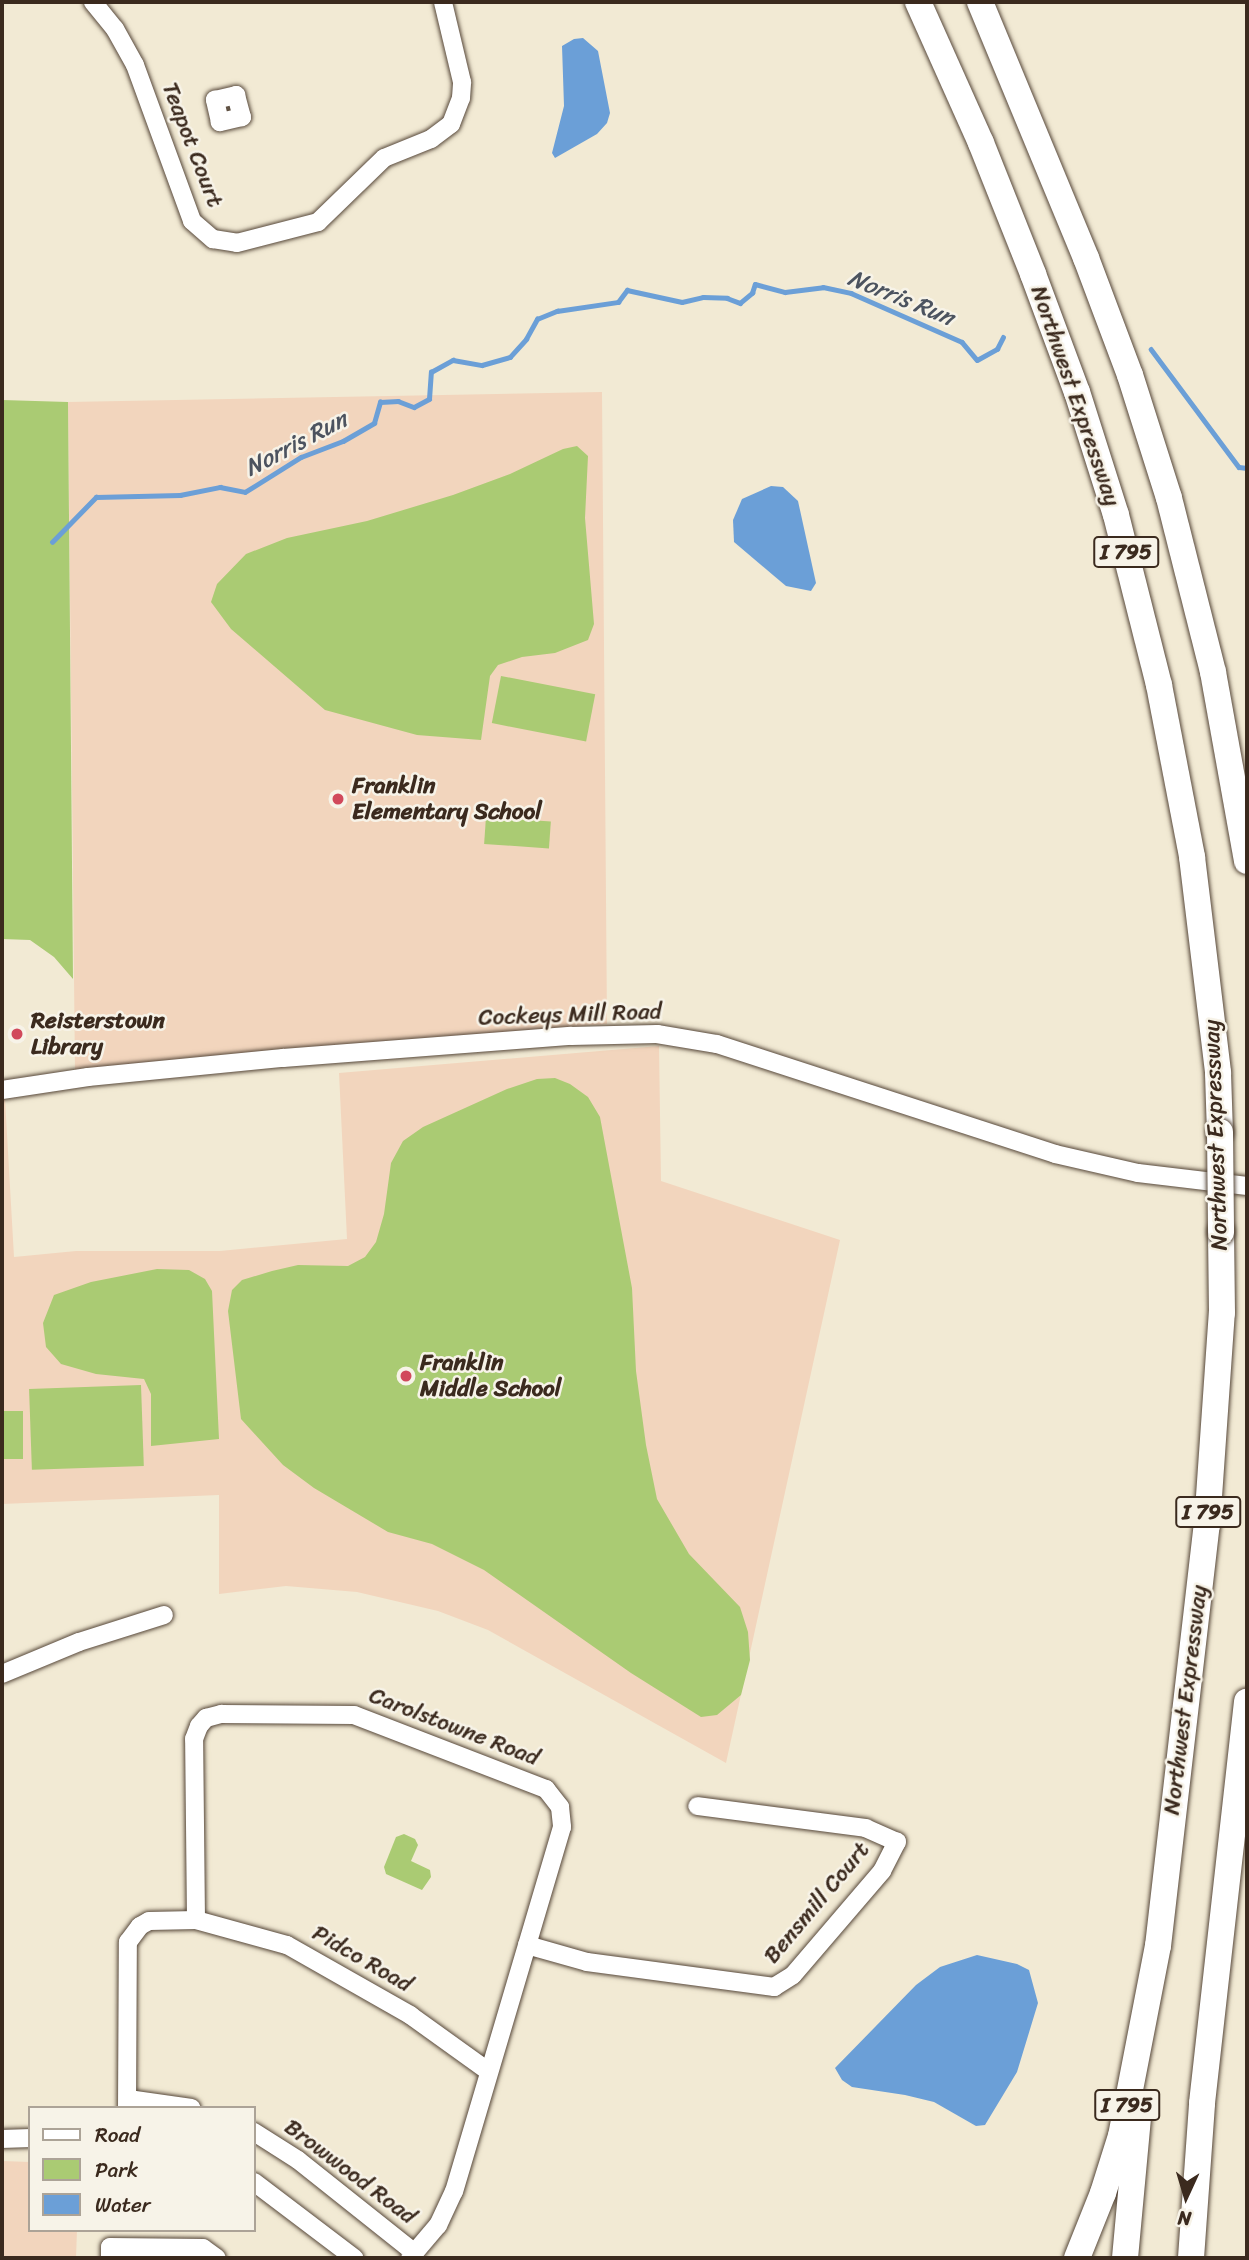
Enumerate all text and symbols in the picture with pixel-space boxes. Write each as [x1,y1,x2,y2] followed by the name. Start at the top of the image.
[156,79,228,211] street label: Teapot Court
[844,264,958,332] water label: Norris Run
[1024,282,1126,510] street label: Northwest Expressway
[240,405,352,483] water label: Norris Run
[1093,534,1159,570] road number: I 795
[352,772,542,826] place label: Franklin Elementary School
[330,791,346,807] marker: Franklin Elementary School
[478,998,662,1032] street label: Cockeys Mill Road
[31,1007,165,1061] place label: Reisterstown Library
[1198,1019,1234,1251] street label: Northwest Expressway
[9,1026,25,1042] marker: Reisterstown Library
[420,1349,562,1403] place label: Franklin Middle School
[398,1368,414,1384] marker: Franklin Middle School
[1175,1494,1241,1530] road number: I 795
[1158,1584,1214,1816] street label: Northwest Expressway
[365,1682,543,1772] street label: Carolstowne Road
[758,1837,876,1969] street label: Bensmill Court
[307,1919,417,1999] street label: Pidco Road
[1094,2088,1160,2122] road number: I 795
[28,2106,256,2232] legend
[279,2113,421,2231] street label: Browwood Road
[95,2116,140,2154] text: Road
[95,2151,138,2189] text: Park
[1151,2162,1221,2232] north arrow
[95,2186,150,2224] text: Water
[1177,2202,1192,2235] text: N

